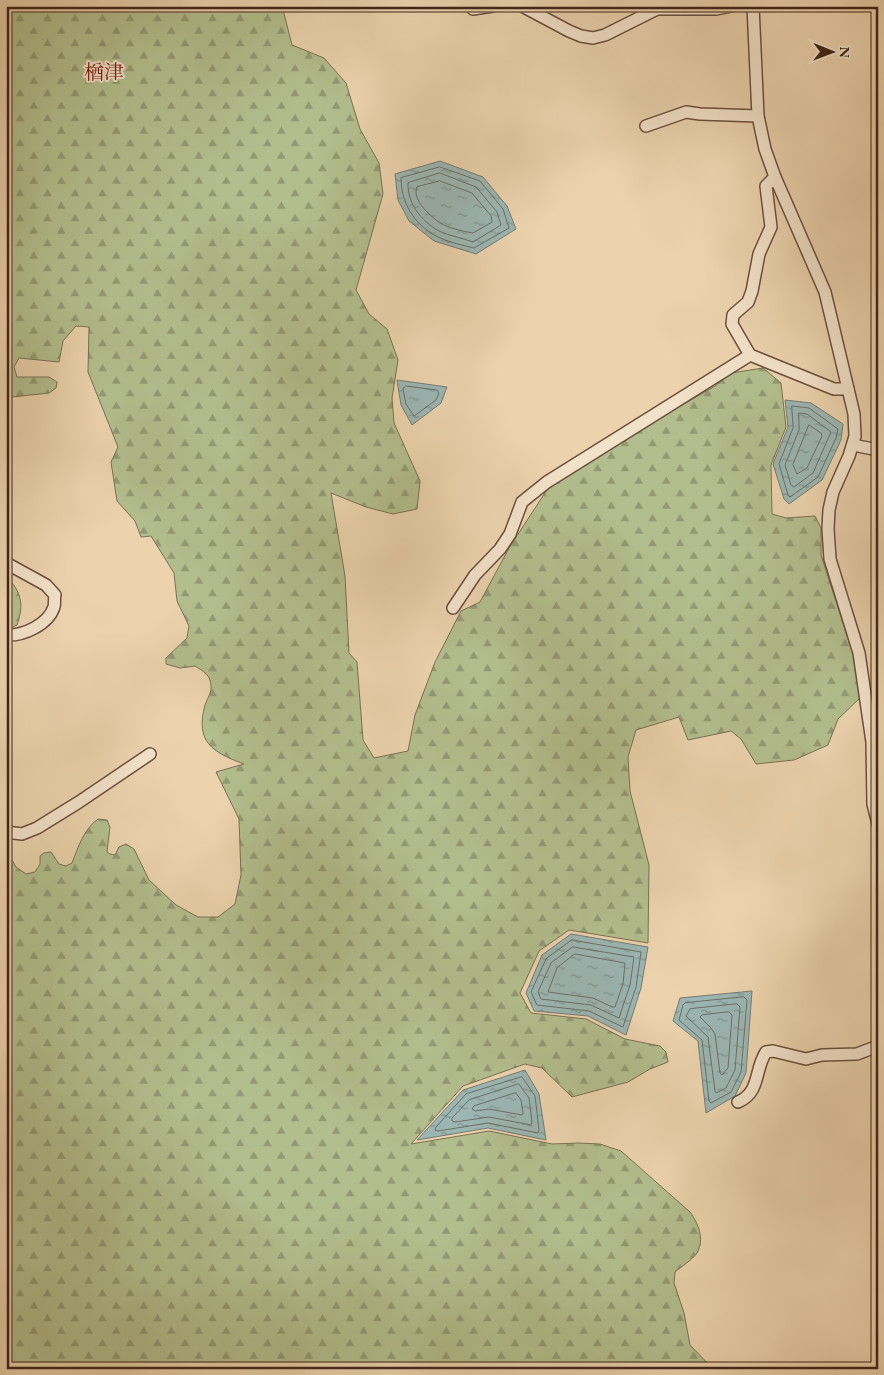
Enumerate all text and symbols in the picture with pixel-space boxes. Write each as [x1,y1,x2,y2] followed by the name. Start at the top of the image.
[806,28,856,78] north arrow
[836,46,854,59] text: N
[84,59,124,85] district label: 楢津

